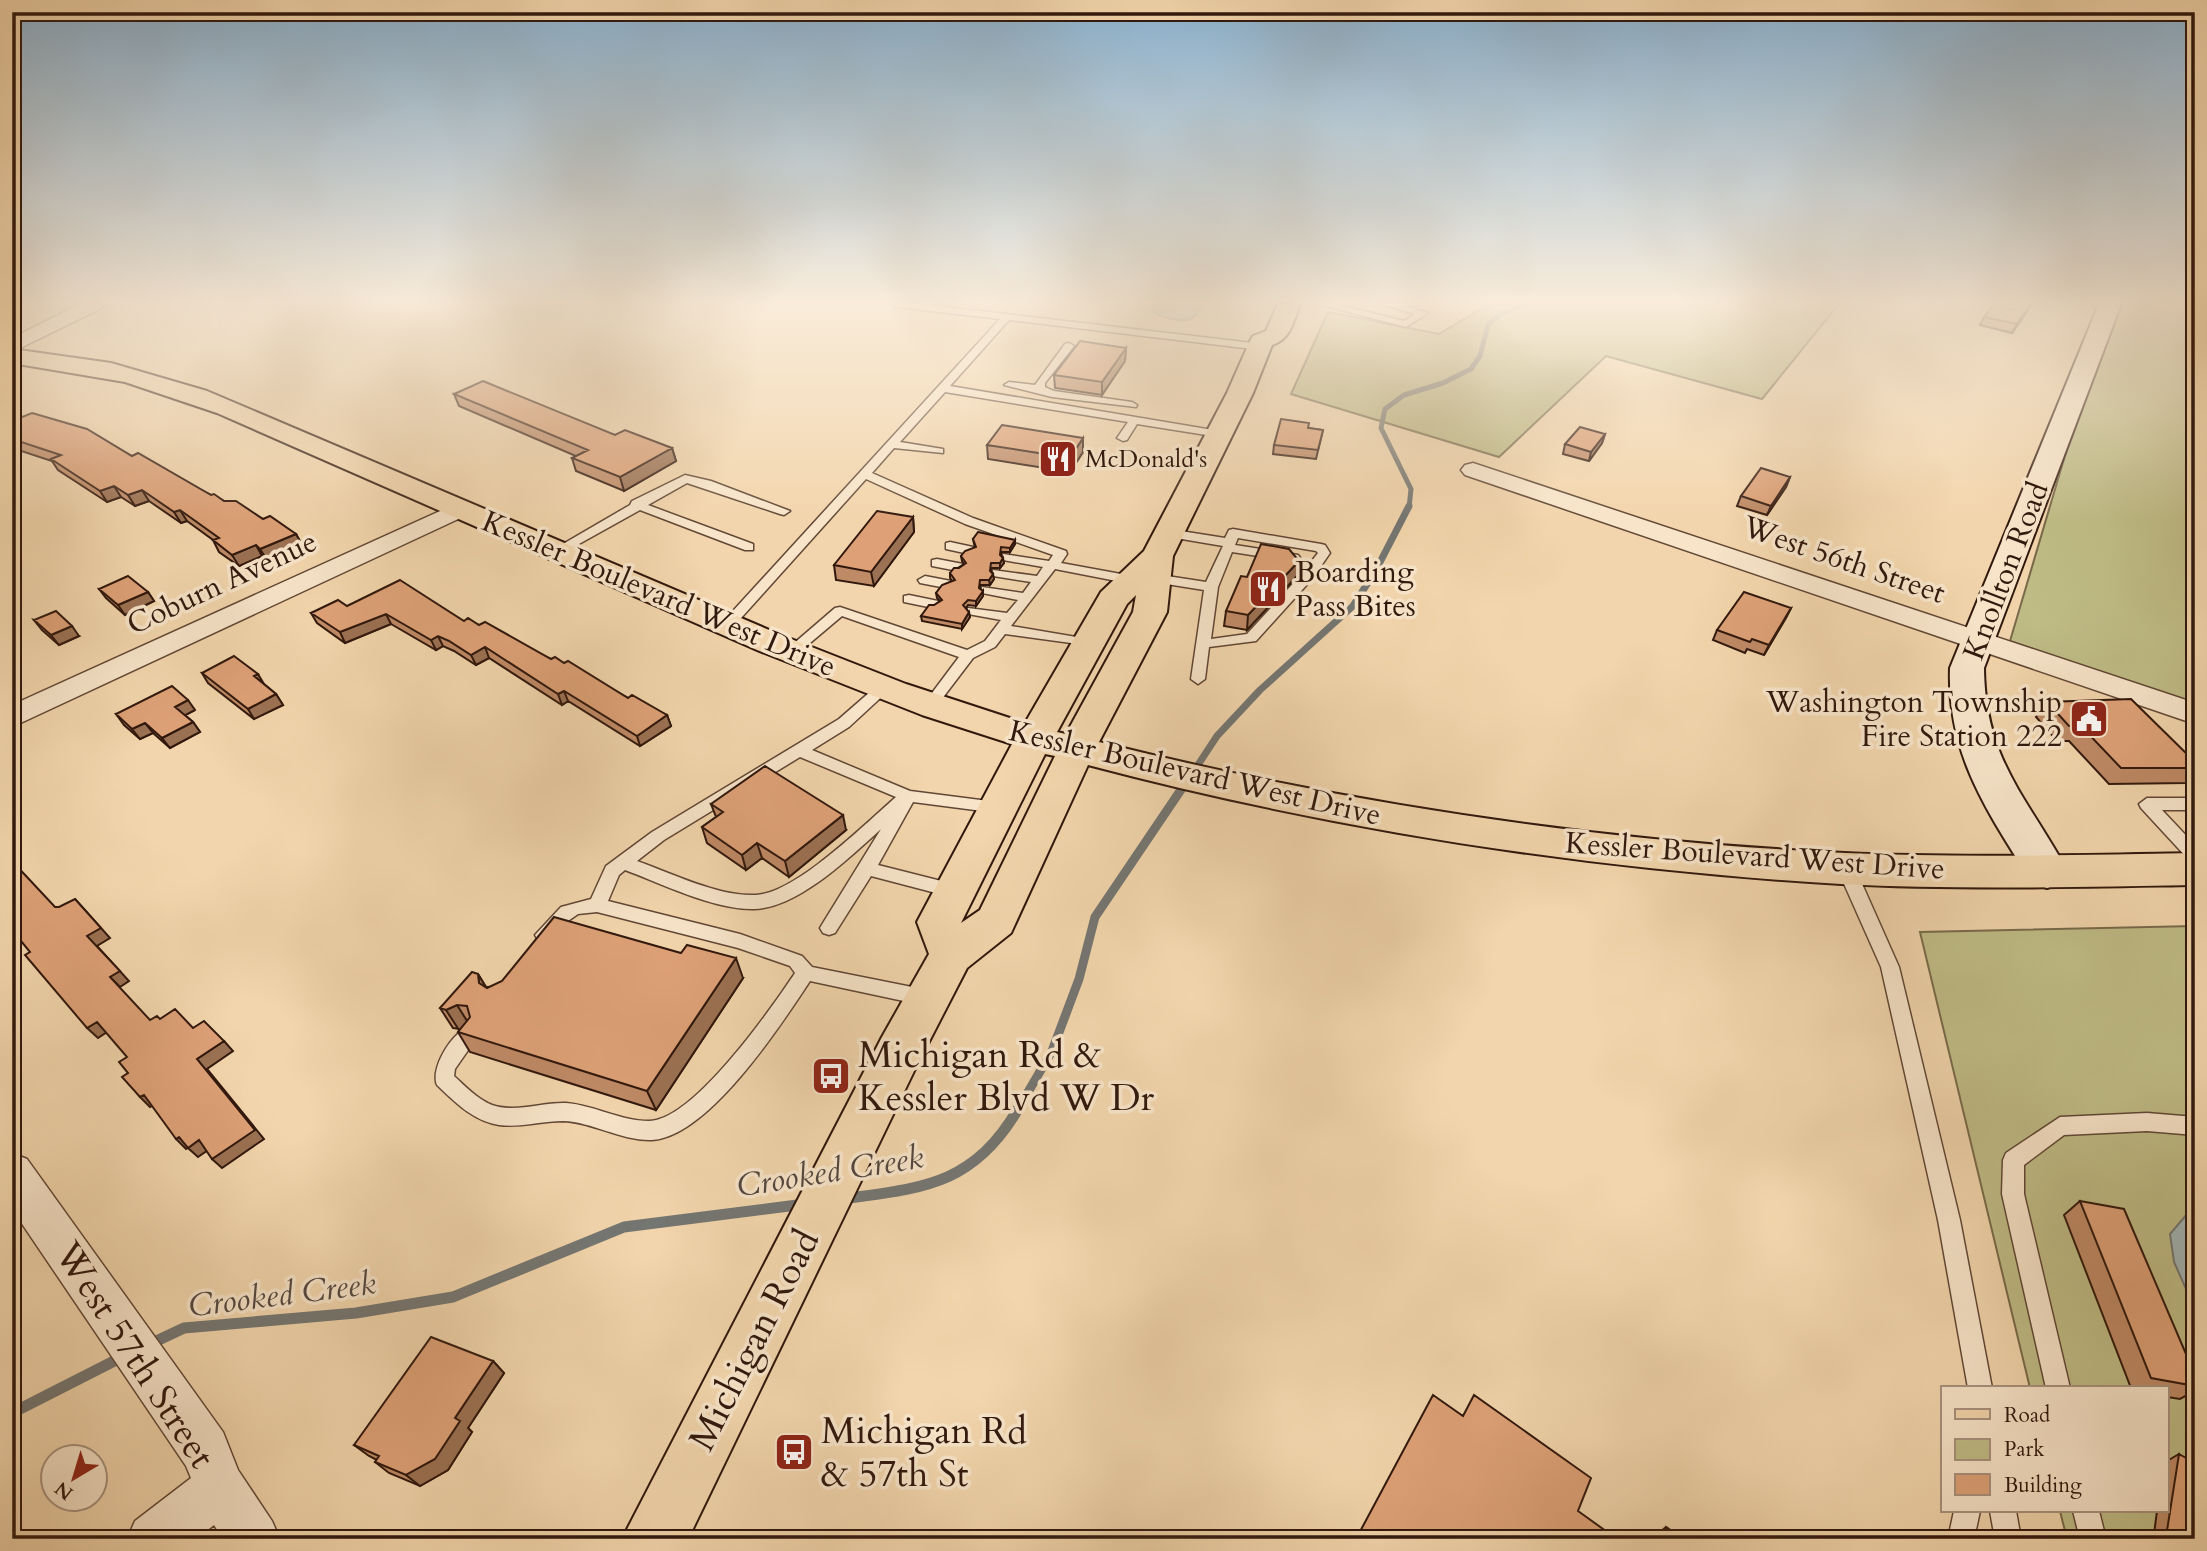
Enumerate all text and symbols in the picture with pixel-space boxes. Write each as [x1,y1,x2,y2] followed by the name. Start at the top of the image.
[1037,438,1079,480] restaurant icon: McDonald's
[1085,443,1207,476] place label: McDonald's
[1953,476,2059,666] street label: Knollton Road
[476,501,842,687] street label: Kessler Boulevard West Drive
[1737,506,1951,614] street label: West 56th Street
[120,521,324,645] street label: Coburn Avenue
[1295,552,1416,627] place label: Boarding Pass Bites
[1247,568,1289,610] restaurant icon: Boarding Pass Bites
[1765,682,2062,757] place label: Washington Township Fire Station 222
[2068,698,2110,740] public building icon: Washington Township Fire Station 222
[1005,710,1385,836] street label: Kessler Boulevard West Drive
[1564,822,1946,890] street label: Kessler Boulevard West Drive
[858,1030,1155,1123] place label: Michigan Rd & Kessler Blvd W Dr
[810,1055,852,1097] bus stop icon: Michigan Rd & Kessler Blvd W Dr
[733,1136,927,1208] water label: Crooked Creek
[677,1221,831,1459] street label: Michigan Road
[43,1231,227,1478] street label: West 57th Street
[186,1262,378,1328] water label: Crooked Creek
[1941,1386,2168,1512] legend
[2004,1401,2050,1430] text: Road
[821,1406,1027,1499] place label: Michigan Rd & 57th St
[773,1431,815,1473] bus stop icon: Michigan Rd & 57th St
[2004,1435,2045,1464] text: Park
[38,1442,108,1512] north arrow
[2004,1471,2082,1500] text: Building
[49,1475,79,1506] text: N

